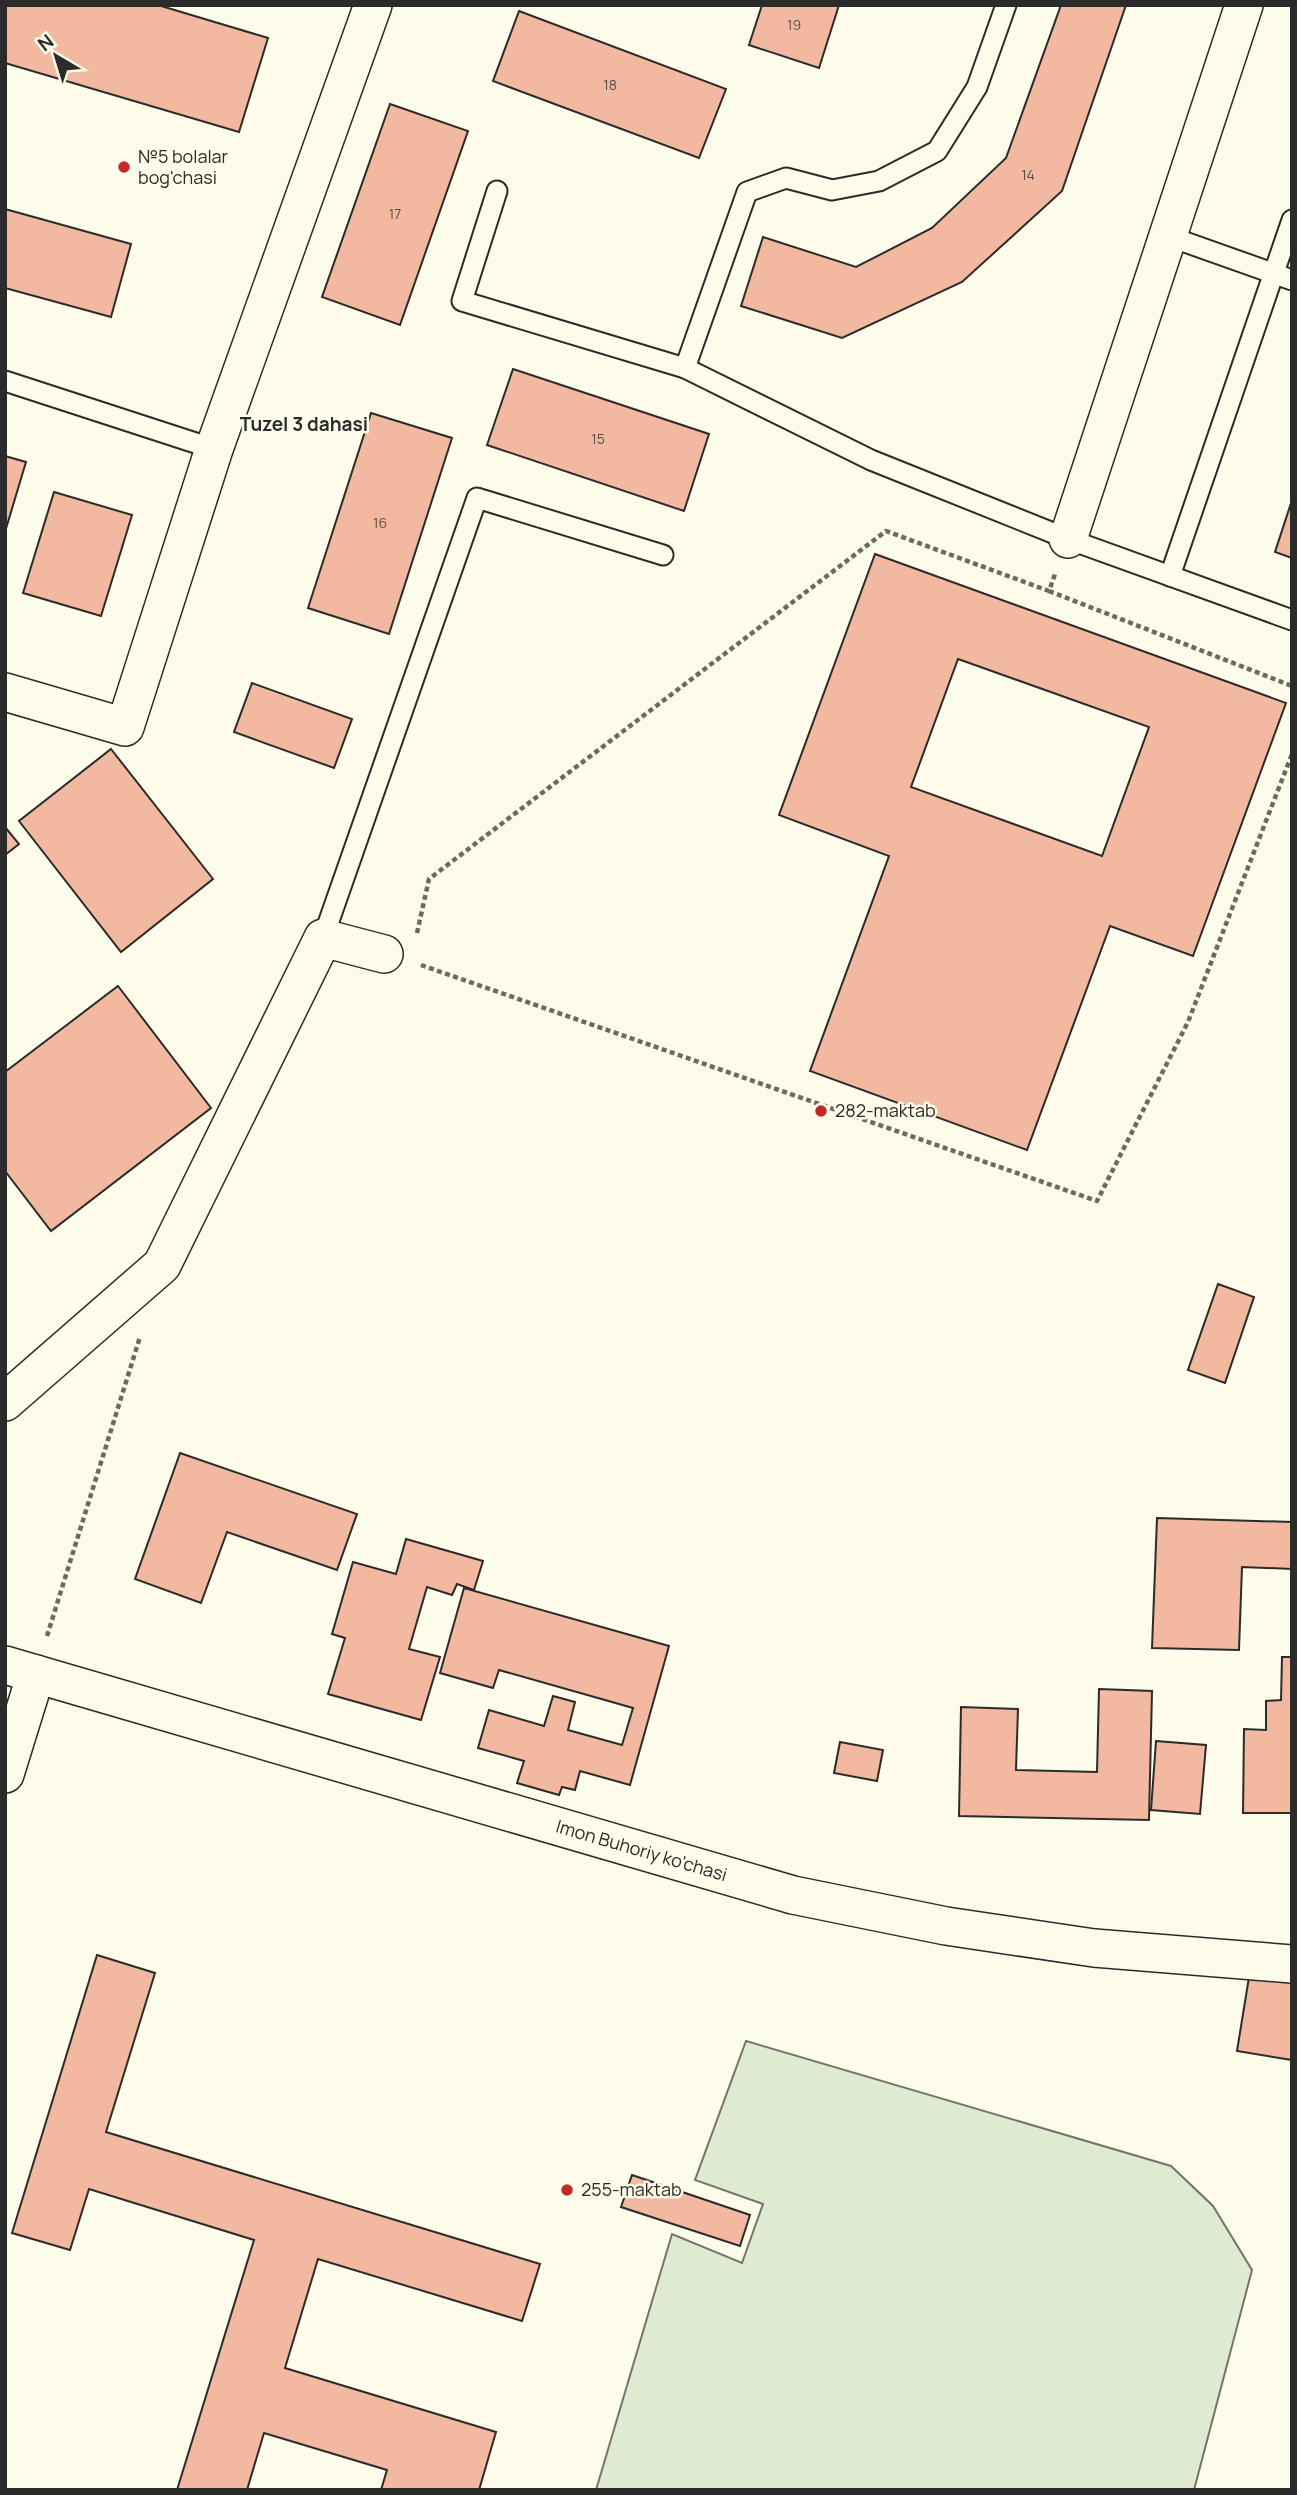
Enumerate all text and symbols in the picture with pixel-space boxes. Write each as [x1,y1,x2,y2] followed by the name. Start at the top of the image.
[787,15,801,34] house number: 19
[21,21,91,91] north arrow
[32,28,59,57] text: N
[603,75,617,94] house number: 18
[138,144,229,189] place label: №5 bolalar bog'chasi
[116,159,132,175] marker: №5 bolalar bog'chasi
[1021,165,1035,184] house number: 14
[389,204,401,223] house number: 17
[240,411,368,437] district label: Tuzel 3 dahasi
[591,429,605,448] house number: 15
[373,513,387,532] house number: 16
[835,1098,936,1122] place label: 282-maktab
[813,1103,829,1119] marker: 282-maktab
[553,1813,730,1886] street label: Imon Buhoriy ko'chasi
[581,2177,682,2201] place label: 255-maktab
[559,2182,575,2198] marker: 255-maktab

